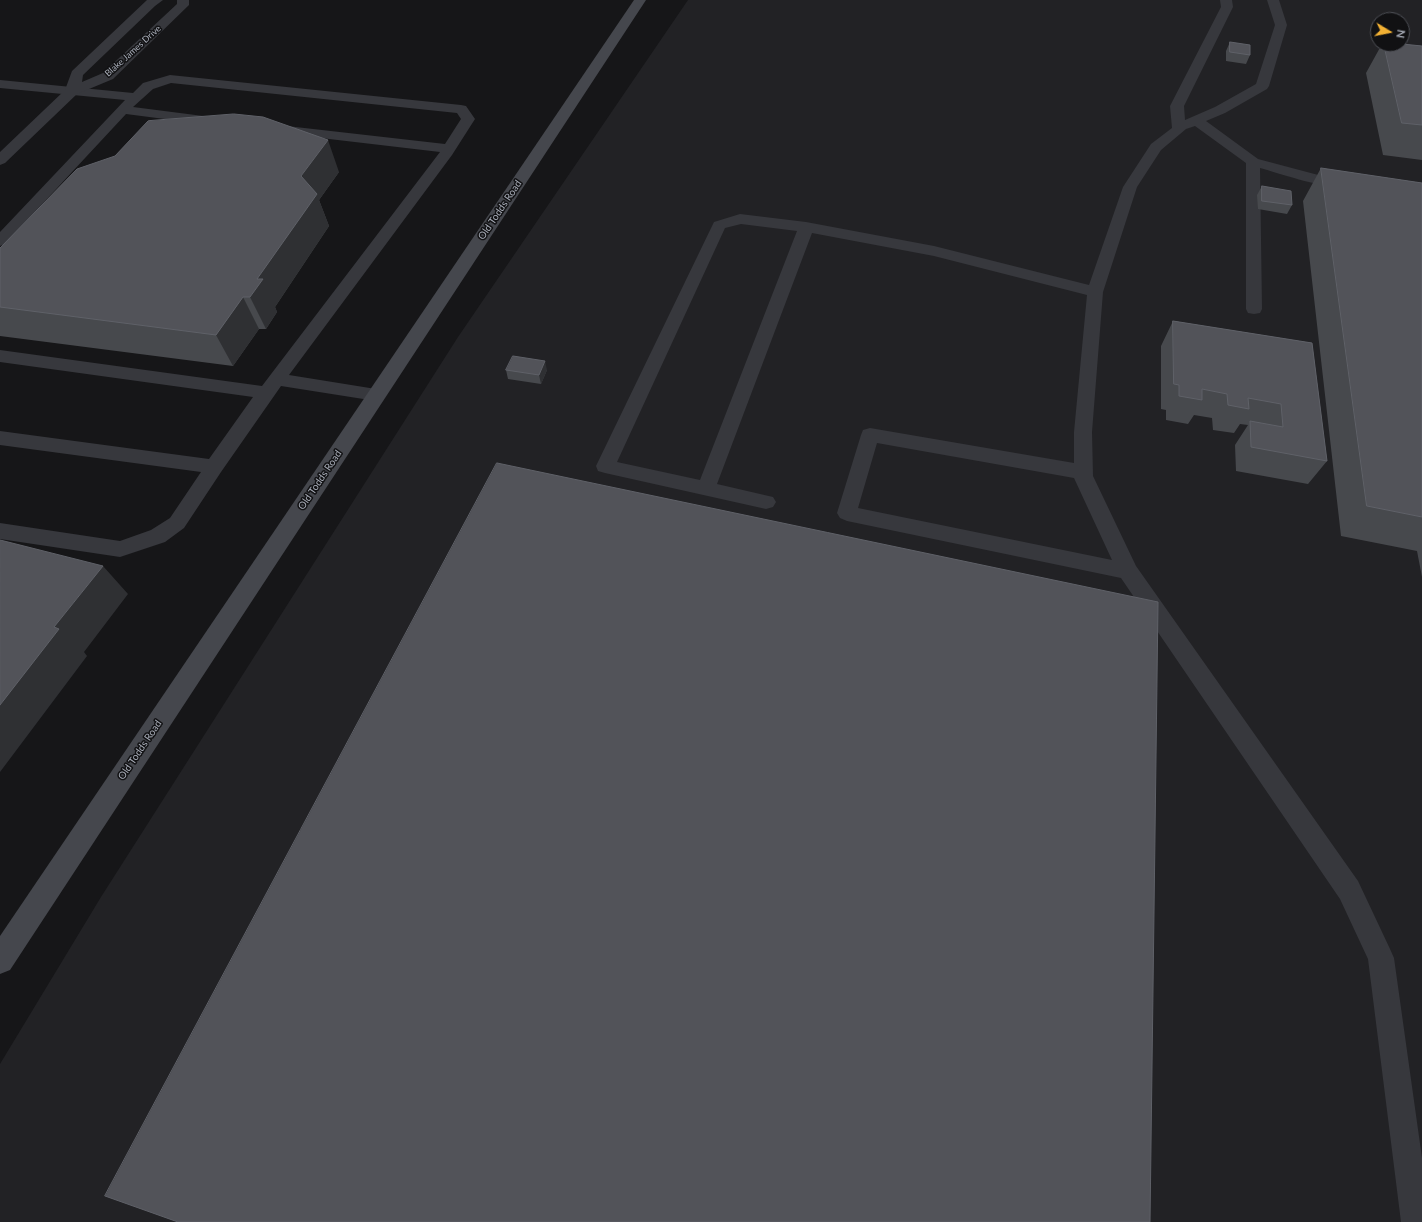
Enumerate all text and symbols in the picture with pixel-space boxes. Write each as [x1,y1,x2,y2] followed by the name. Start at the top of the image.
[1370,12,1410,52] north arrow
[103,23,163,79] street label: Blake James Drive
[1394,29,1408,39] text: N
[476,178,524,242] street label: Old Todds Road
[296,448,344,512] street label: Old Todds Road
[116,718,164,782] street label: Old Todds Road

